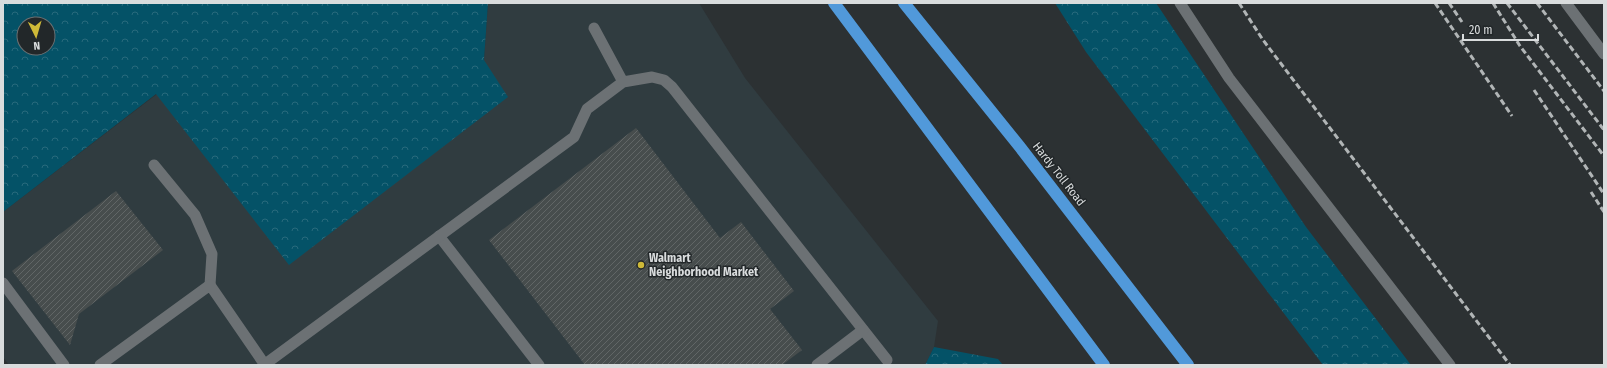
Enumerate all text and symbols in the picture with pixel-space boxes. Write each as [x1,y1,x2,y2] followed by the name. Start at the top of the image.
[16,16,56,56] north arrow
[1463,16,1538,42] scale bar
[1469,23,1493,37] text: 20 m
[33,39,41,52] text: N
[1030,139,1088,209] street label: Hardy Toll Road
[649,251,759,279] place label: Walmart Neighborhood Market
[636,260,646,270] marker: Walmart Neighborhood Market

